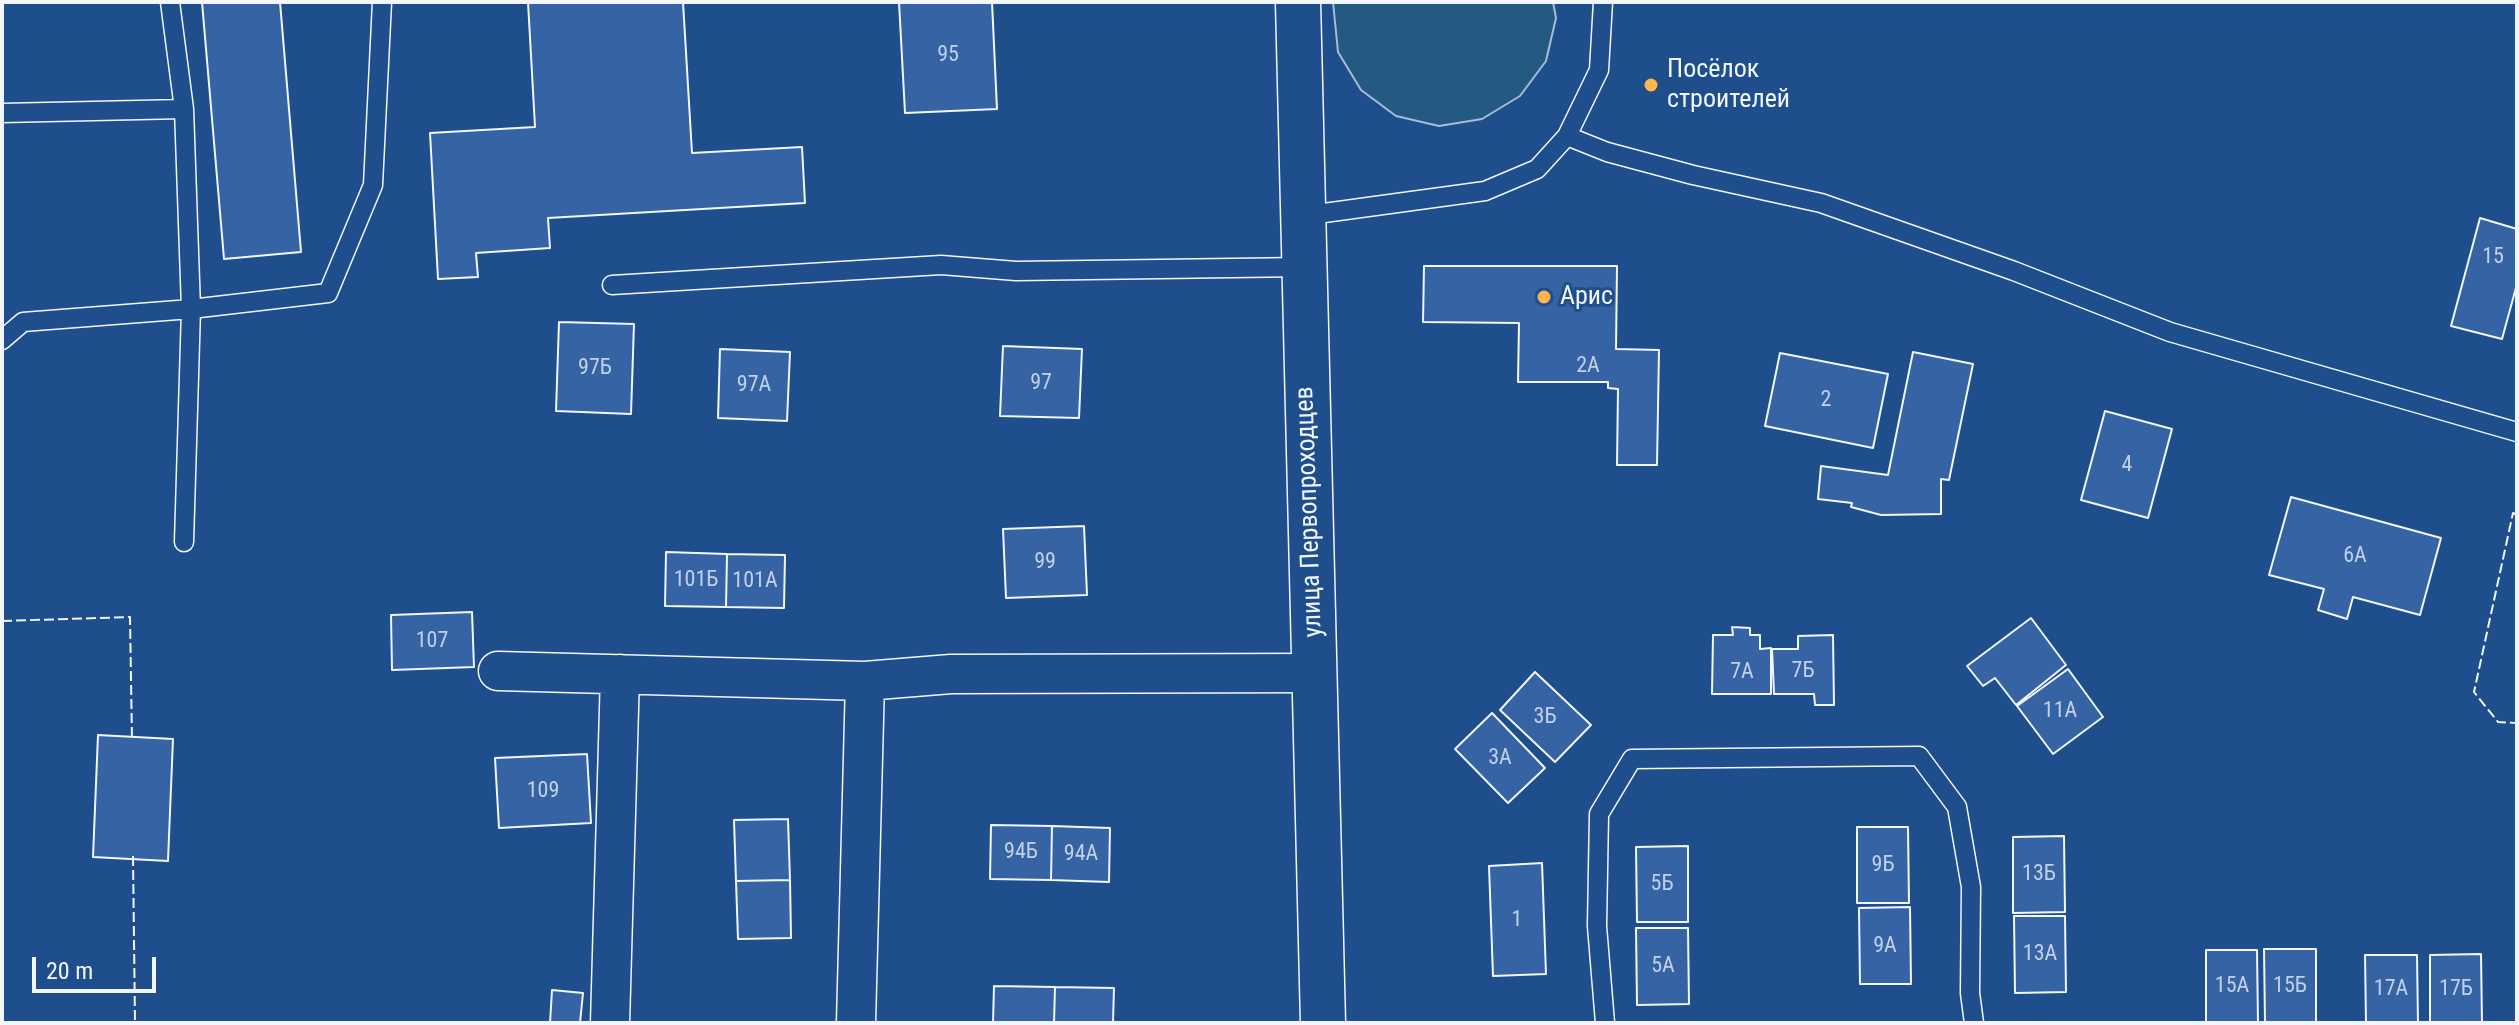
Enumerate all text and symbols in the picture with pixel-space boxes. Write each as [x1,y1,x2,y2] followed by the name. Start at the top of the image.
[937,42,959,68] house number: 95
[1667,54,1790,116] place label: Посёлок строителей
[1642,76,1660,94] marker: Посёлок строителей
[2482,244,2504,270] house number: 15
[1560,281,1613,313] place label: Арис
[1535,288,1553,306] marker: Арис
[1576,353,1600,379] house number: 2А
[578,355,612,381] house number: 97Б
[1030,370,1052,396] house number: 97
[737,372,771,398] house number: 97А
[1290,386,1330,638] street label: улица Первопроходцев
[1821,387,1831,413] house number: 2
[2122,452,2132,478] house number: 4
[2343,543,2367,569] house number: 6А
[1034,549,1056,575] house number: 99
[674,567,718,593] house number: 101Б
[732,568,778,594] house number: 101А
[416,628,448,654] house number: 107
[1792,658,1814,684] house number: 7Б
[1730,659,1754,685] house number: 7А
[2043,698,2077,724] house number: 11А
[1534,704,1556,730] house number: 3Б
[1488,745,1512,771] house number: 3А
[527,778,559,804] house number: 109
[1004,839,1038,865] house number: 94Б
[1064,841,1098,867] house number: 94А
[1872,852,1894,878] house number: 9Б
[2022,861,2056,887] house number: 13Б
[1651,871,1673,897] house number: 5Б
[1512,907,1522,933] house number: 1
[1873,933,1897,959] house number: 9А
[36,941,160,991] scale bar
[2023,941,2057,967] house number: 13А
[1651,953,1675,979] house number: 5А
[46,957,93,985] text: 20 m
[2215,973,2249,999] house number: 15А
[2273,973,2307,999] house number: 15Б
[2374,976,2408,1002] house number: 17А
[2439,976,2473,1002] house number: 17Б

